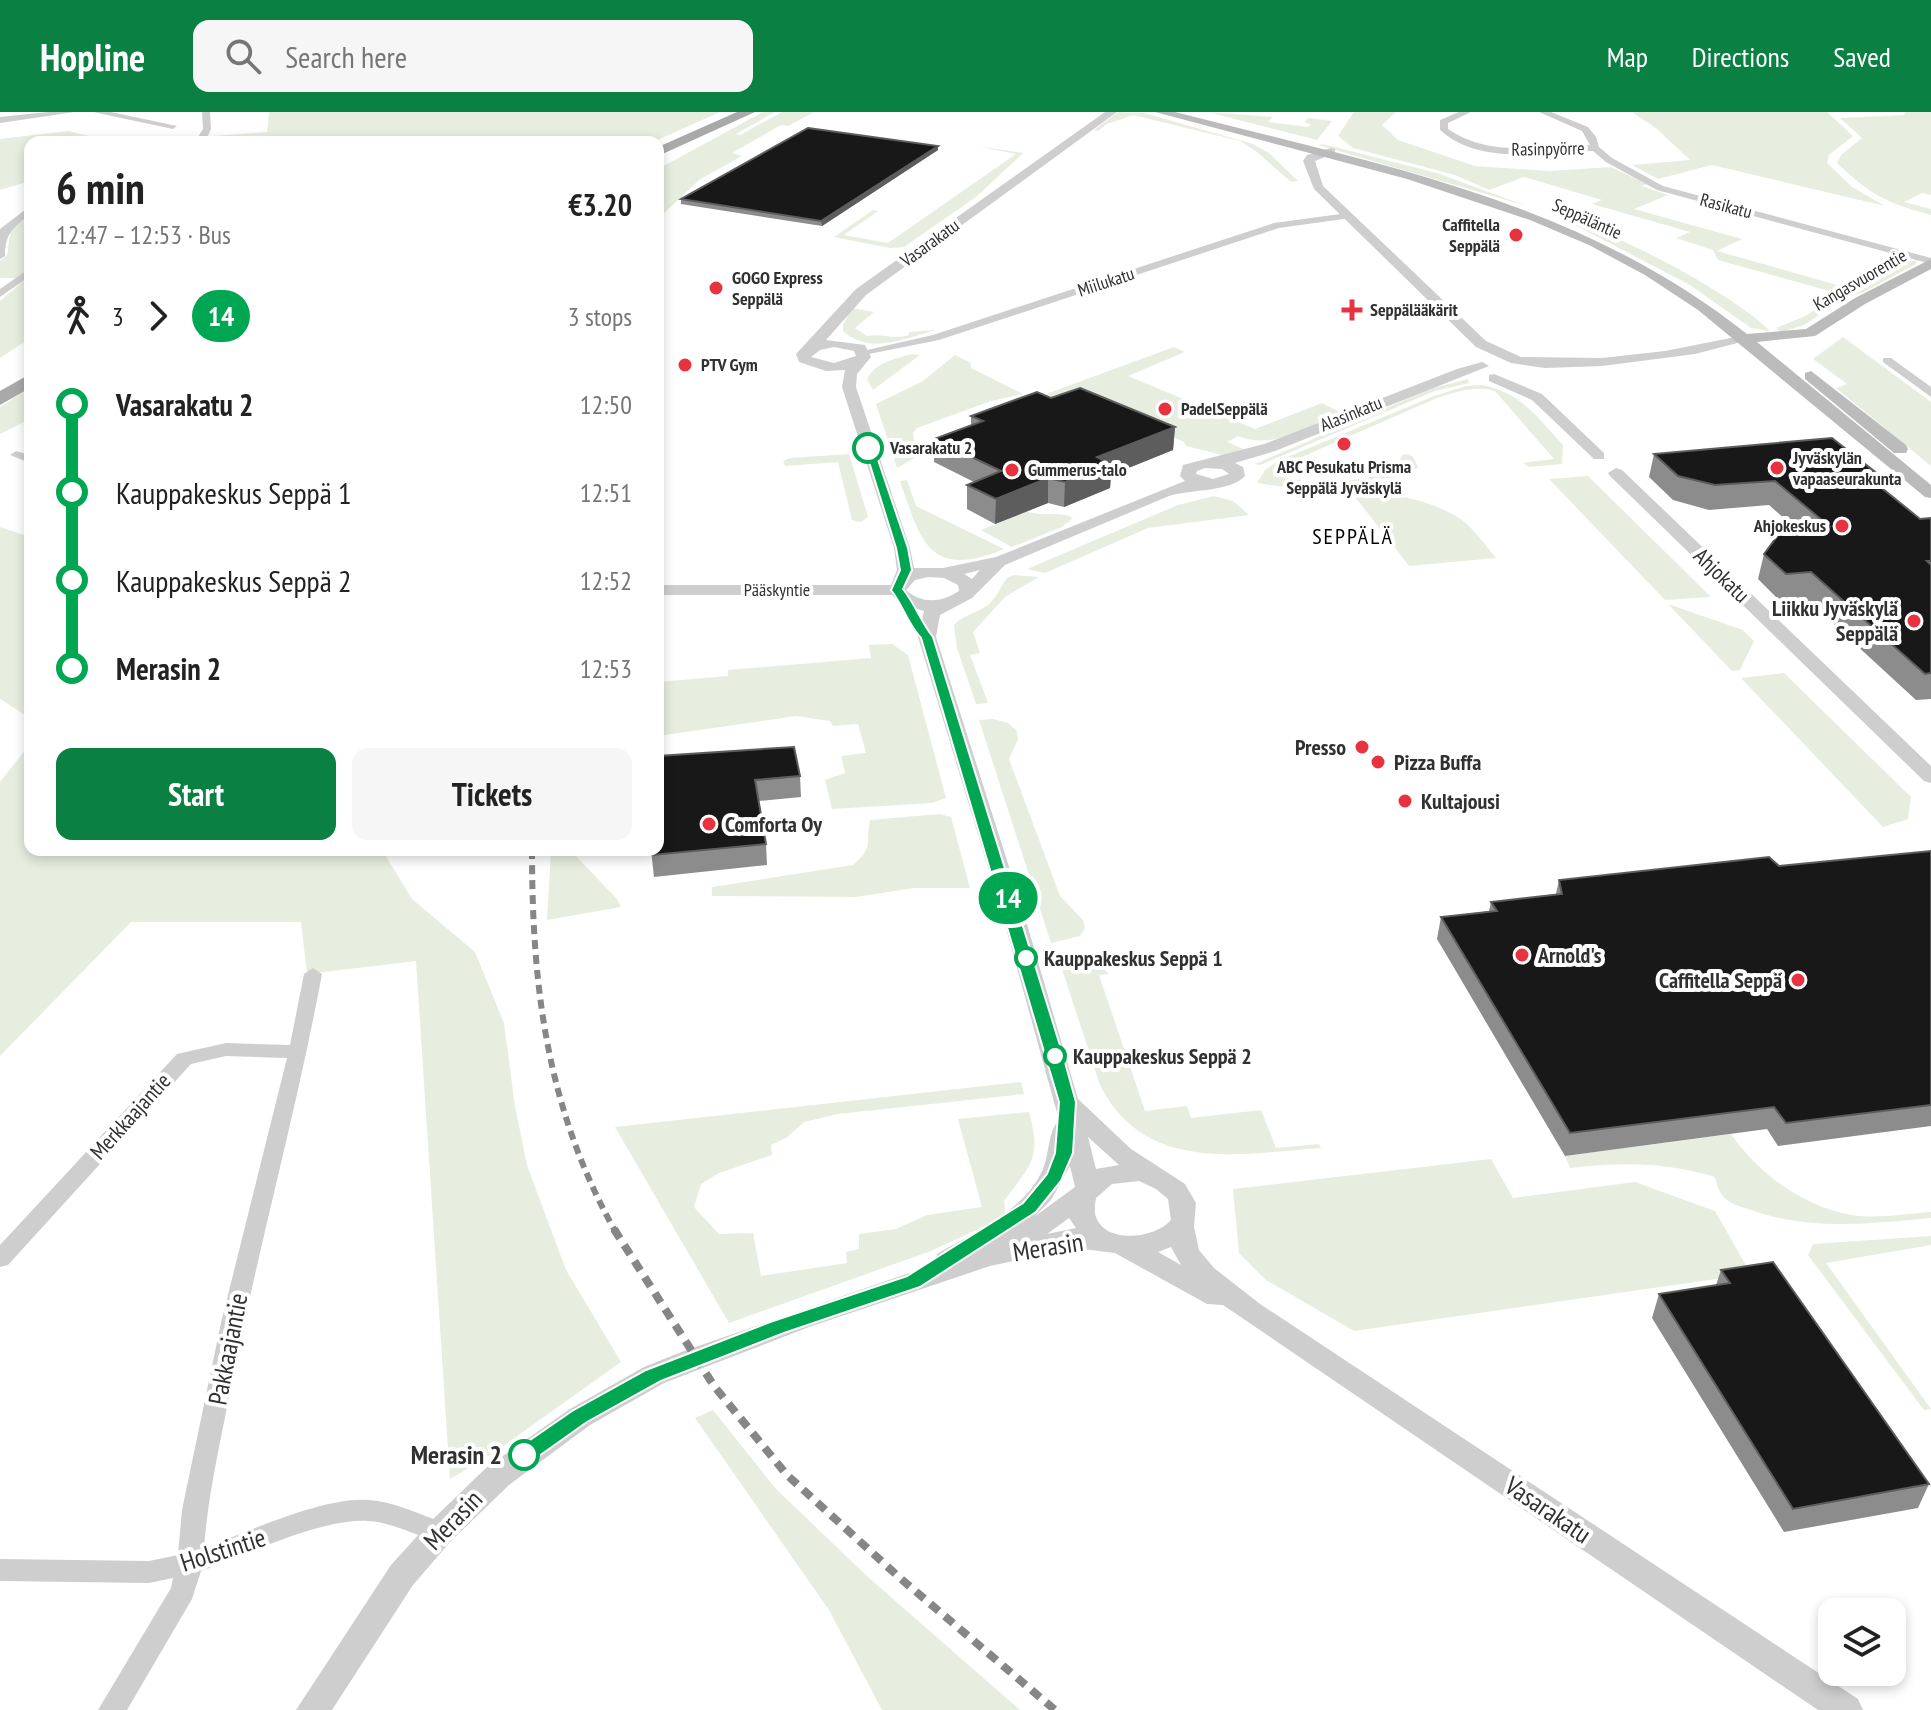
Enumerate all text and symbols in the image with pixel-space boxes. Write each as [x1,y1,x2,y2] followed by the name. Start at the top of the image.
[193,20,753,92] search box
[40,32,145,81] text: Hopline
[221,34,265,78] icon: search
[285,37,407,76] text: Search here
[1607,38,1648,75] text: Map
[1692,38,1789,75] text: Directions
[1833,38,1891,75] text: Saved
[1511,136,1585,161] street label: Rasinpyörre
[56,159,145,216] text: 6 min
[568,185,632,224] text: €3.20
[1698,188,1755,223] street label: Rasikatu
[1549,193,1625,244] street label: Seppäläntie
[1442,213,1500,257] place label: Caffitella Seppälä
[895,214,964,272] street label: Vasarakatu
[56,218,231,251] text: 12:47 – 12:53 · Bus
[1507,226,1525,244] marker: Caffitella Seppälä
[1809,244,1910,315] street label: Kangasvuorentie
[1075,262,1137,301] street label: Miilukatu
[732,266,823,310] place label: GOGO Express Seppälä
[707,279,725,297] marker: GOGO Express Seppälä
[56,294,100,338] icon: walk
[136,294,180,338] icon: forward
[208,297,234,334] text: 14
[1370,298,1459,321] place label: Seppälääkärit
[1341,299,1363,321] marker: Seppälääkärit
[112,300,124,333] text: 3
[568,300,632,333] text: 3 stops
[701,353,758,376] place label: PTV Gym
[676,356,694,374] marker: PTV Gym
[116,385,253,424] text: Vasarakatu 2
[580,388,632,421] text: 12:50
[1316,391,1385,436] street label: Alasinkatu
[1181,397,1268,420] place label: PadelSeppälä
[1156,400,1174,418] marker: PadelSeppälä
[853,433,883,463] marker: Vasarakatu 2
[1335,435,1353,453] marker: ABC Pesukatu Prisma Seppälä Jyväskylä
[889,436,972,459] place label: Vasarakatu 2
[1792,446,1901,490] place label: Jyväskylän vapaaseurakunta
[1276,455,1411,499] place label: ABC Pesukatu Prisma Seppälä Jyväskylä
[1028,458,1127,481] place label: Gummerus-talo
[1768,459,1786,477] marker: Jyväskylän vapaaseurakunta
[1003,461,1021,479] marker: Gummerus-talo
[116,473,352,512] text: Kauppakeskus Seppä 1
[580,476,632,509] text: 12:51
[1753,514,1826,537] place label: Ahjokeskus
[1833,517,1851,535] marker: Ahjokeskus
[1312,522,1394,550] district label: SEPPÄLÄ
[1688,542,1756,608] street label: Ahjokatu
[116,561,352,600] text: Kauppakeskus Seppä 2
[580,564,632,597] text: 12:52
[744,578,810,601] street label: Pääskyntie
[1772,594,1898,647] place label: Liikku Jyväskylä Seppälä
[1905,612,1923,630] marker: Liikku Jyväskylä Seppälä
[116,649,221,688] text: Merasin 2
[580,652,632,685] text: 12:53
[1295,733,1346,761] place label: Presso
[1353,738,1371,756] marker: Presso
[56,748,336,840] button: Start
[352,748,632,840] button: Tickets
[1394,748,1481,776] place label: Pizza Buffa
[1369,753,1387,771] marker: Pizza Buffa
[1421,787,1500,815] place label: Kultajousi
[1396,792,1414,810] marker: Kultajousi
[725,810,823,838] place label: Comforta Oy
[700,815,718,833] marker: Comforta Oy
[972,872,1044,924] line badge: 14
[995,879,1021,916] text: 14
[1537,941,1602,969] place label: Arnold's
[1044,944,1223,972] place label: Kauppakeskus Seppä 1
[1513,946,1531,964] marker: Arnold's
[1015,947,1037,969] marker: Kauppakeskus Seppä 1
[1659,966,1782,994] place label: Caffitella Seppä
[1789,971,1807,989] marker: Caffitella Seppä
[1073,1042,1252,1070] place label: Kauppakeskus Seppä 2
[1044,1045,1066,1067] marker: Kauppakeskus Seppä 2
[84,1067,176,1165] street label: Merkkaajantie
[1010,1225,1085,1268] street label: Merasin
[200,1290,255,1408] street label: Pakkaajantie
[411,1438,502,1471] place label: Merasin 2
[509,1440,539,1470] marker: Merasin 2
[1498,1468,1598,1550] street label: Vasarakatu
[416,1483,489,1557] street label: Merasin
[176,1520,270,1579] street label: Holstintie
[1818,1598,1906,1686] map controls
[1818,1598,1906,1686] button: layers

